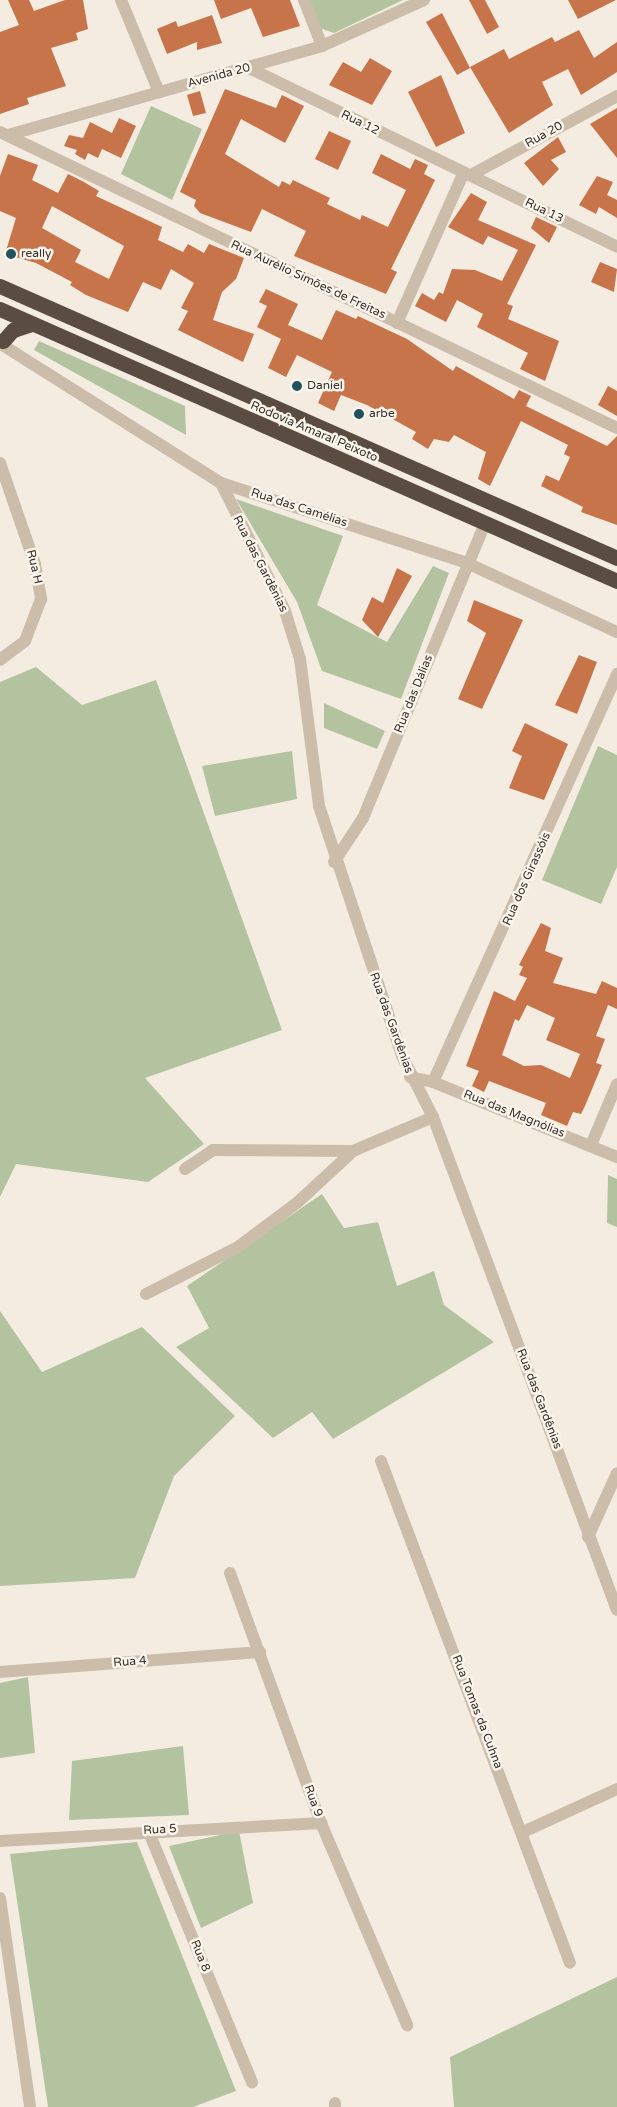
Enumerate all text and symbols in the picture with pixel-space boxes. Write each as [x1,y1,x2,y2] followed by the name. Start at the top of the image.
[186,61,252,91] street label: Avenida 20
[339,108,381,138] street label: Rua 12
[523,119,565,151] street label: Rua 20
[523,196,565,226] street label: Rua 13
[228,238,388,322] street label: Rua Aurélio Simões de Freitas
[21,247,51,261] place label: really
[5,248,17,260] marker: really
[307,379,343,393] place label: Daniel
[291,380,303,392] marker: Daniel
[248,399,380,465] street label: Rodovia Amaral Peixoto
[369,407,395,421] place label: arbe
[353,408,365,420] marker: arbe
[249,486,349,530] street label: Rua das Camélias
[229,513,291,615] street label: Rua das Gardênias
[23,548,45,586] street label: Rua H
[392,653,436,735] street label: Rua das Dálias
[500,830,554,928] street label: Rua dos Girassóis
[366,971,416,1075] street label: Rua das Gardênias
[461,1087,567,1141] street label: Rua das Magnólias
[513,1347,565,1451] street label: Rua das Gardênias
[449,1653,505,1771] street label: Rua Tomas da Cuhna
[113,1654,147,1670] street label: Rua 4
[301,1783,325,1819] street label: Rua 9
[143,1822,177,1838] street label: Rua 5
[187,1938,213,1974] street label: Rua 8

